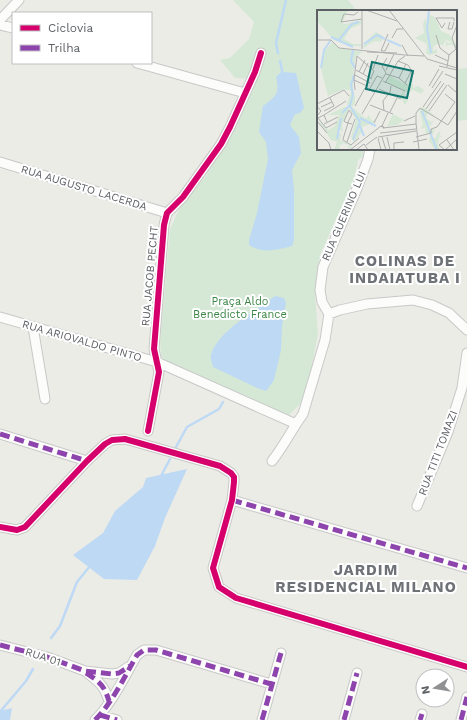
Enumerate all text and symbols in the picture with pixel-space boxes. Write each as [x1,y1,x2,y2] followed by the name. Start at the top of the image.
[317,10,457,150] inset map
[12,12,152,64] legend
[48,21,93,35] text: Ciclovia
[48,41,81,55] text: Trilha
[19,163,149,213] street label: RUA AUGUSTO LACERDA
[319,169,369,263] street label: RUA GUERINO LUI
[139,225,161,327] street label: RUA JACOB PECHT
[349,252,461,287] district label: COLINAS DE INDAIATUBA I
[193,295,287,321] park label: Praça Aldo Benedicto France
[21,318,143,364] street label: RUA ARIOVALDO PINTO
[416,409,460,497] street label: RUA TITI TOMAZI
[275,561,457,596] district label: JARDIM RESIDENCIAL MILANO
[24,645,62,669] street label: RUA 01
[415,668,455,708] north arrow
[419,685,433,695] text: N

